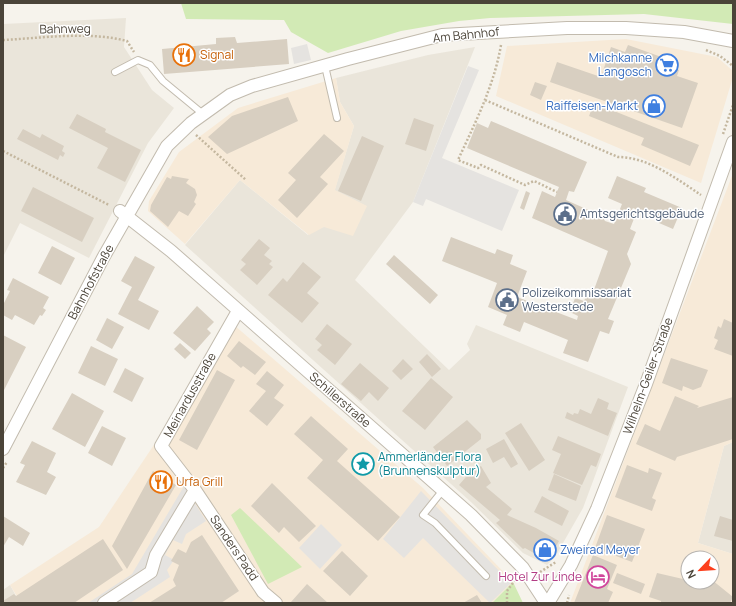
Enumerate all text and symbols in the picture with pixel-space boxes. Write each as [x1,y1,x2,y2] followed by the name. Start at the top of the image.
[39,20,91,37] street label: Bahnweg
[432,22,501,46] street label: Am Bahnhof
[171,42,197,68] restaurant icon: Signal
[200,46,234,63] place label: Signal
[589,49,652,80] place label: Milchkanne Langosch
[654,52,680,78] supermarket icon: Milchkanne Langosch
[641,93,667,119] shop icon: Raiffeisen-Markt
[546,97,638,114] place label: Raiffeisen-Markt
[552,201,578,227] public building icon: Amtsgerichtsgebäude
[580,205,704,222] place label: Amtsgerichtsgebäude
[64,241,118,322] street label: Bahnhofstraße
[522,284,632,315] place label: Polizeikommissariat Westerstede
[494,287,520,313] public building icon: Polizeikommissariat Westerstede
[618,315,677,437] street label: Wilhelm-Geiler-Straße
[159,349,220,440] street label: Meinardusstraße
[306,368,375,431] street label: Schillerstraße
[378,448,481,479] place label: Ammerländer Flora (Brunnenskulptur)
[350,451,376,477] place icon: Ammerländer Flora (Brunnenskulptur)
[148,469,174,495] restaurant icon: Urfa Grill
[176,473,223,490] place label: Urfa Grill
[206,511,263,584] street label: Sanders Padd
[532,537,558,563] shop icon: Zweirad Meyer
[560,541,641,558] place label: Zweirad Meyer
[680,550,720,590] north arrow
[585,564,611,590] hotel icon: Hotel Zur Linde
[499,568,582,585] place label: Hotel Zur Linde
[682,568,699,581] text: N

